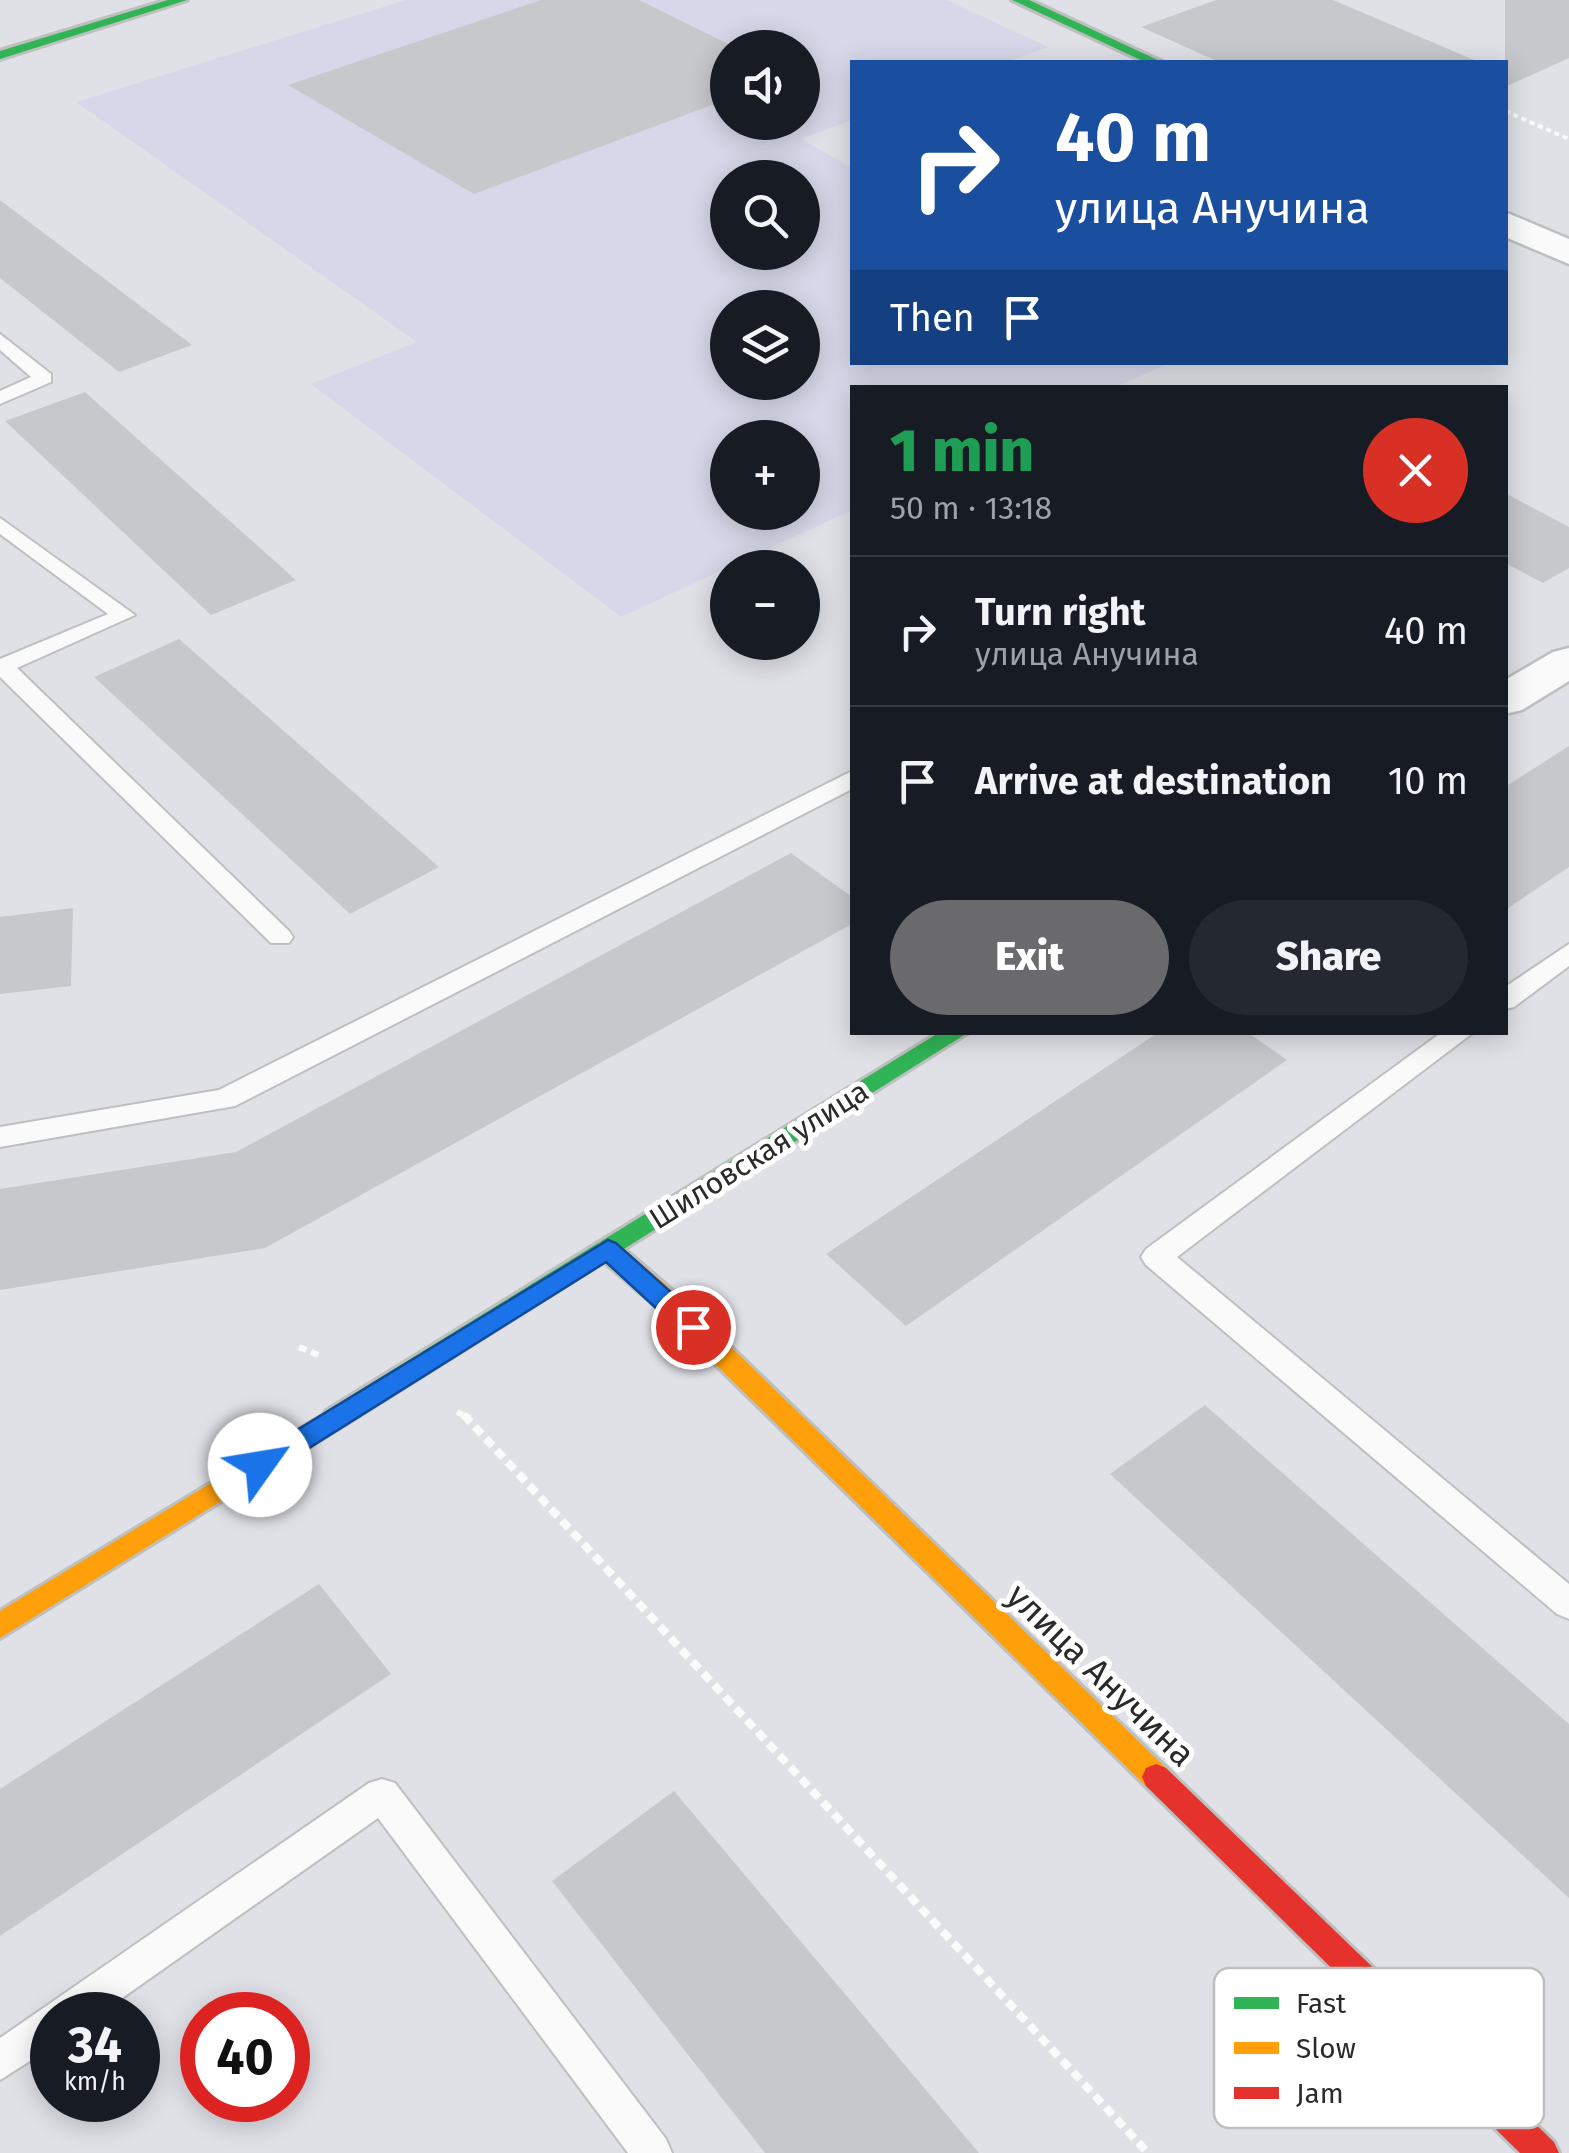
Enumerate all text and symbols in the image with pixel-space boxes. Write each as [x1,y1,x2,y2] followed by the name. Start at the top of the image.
[710,30,820,660] map controls
[710,30,820,140] button: sound
[1055,96,1211,180] text: 40 m
[890,100,1020,230] icon: right
[710,160,820,270] button: search
[1055,181,1370,235] text: улица Анучина
[710,290,820,400] button: layers
[995,290,1050,345] icon: arrive
[890,295,975,341] text: Then
[890,415,1034,487] text: 1 min
[1363,418,1468,523] button: close
[710,420,820,530] button: +
[890,489,1052,527] text: 50 m · 13:18
[710,550,820,660] button: −
[975,589,1145,635] text: Turn right
[890,604,945,659] icon: right
[1384,608,1468,654] text: 40 m
[975,635,1199,673] text: улица Анучина
[890,754,945,809] icon: arrive
[975,758,1332,804] text: Arrive at destination
[1388,758,1468,804] text: 10 m
[890,900,1169,1015] button: Exit
[1189,900,1468,1015] button: Share
[643,1073,875,1237] street label: Шиловская улица
[651,1285,736,1370] pin
[666,1300,721,1355] icon: arrive
[208,1413,312,1517] position arrow
[998,1575,1204,1775] street label: улица Анучина
[1214,1968,1544,2128] legend
[1296,1987,1347,2020] text: Fast
[180,1992,310,2122] speed limit sign: 40
[68,2015,122,2075] text: 34
[1296,2032,1356,2065] text: Slow
[64,2067,126,2097] text: km/h
[1296,2077,1344,2110] text: Jam

